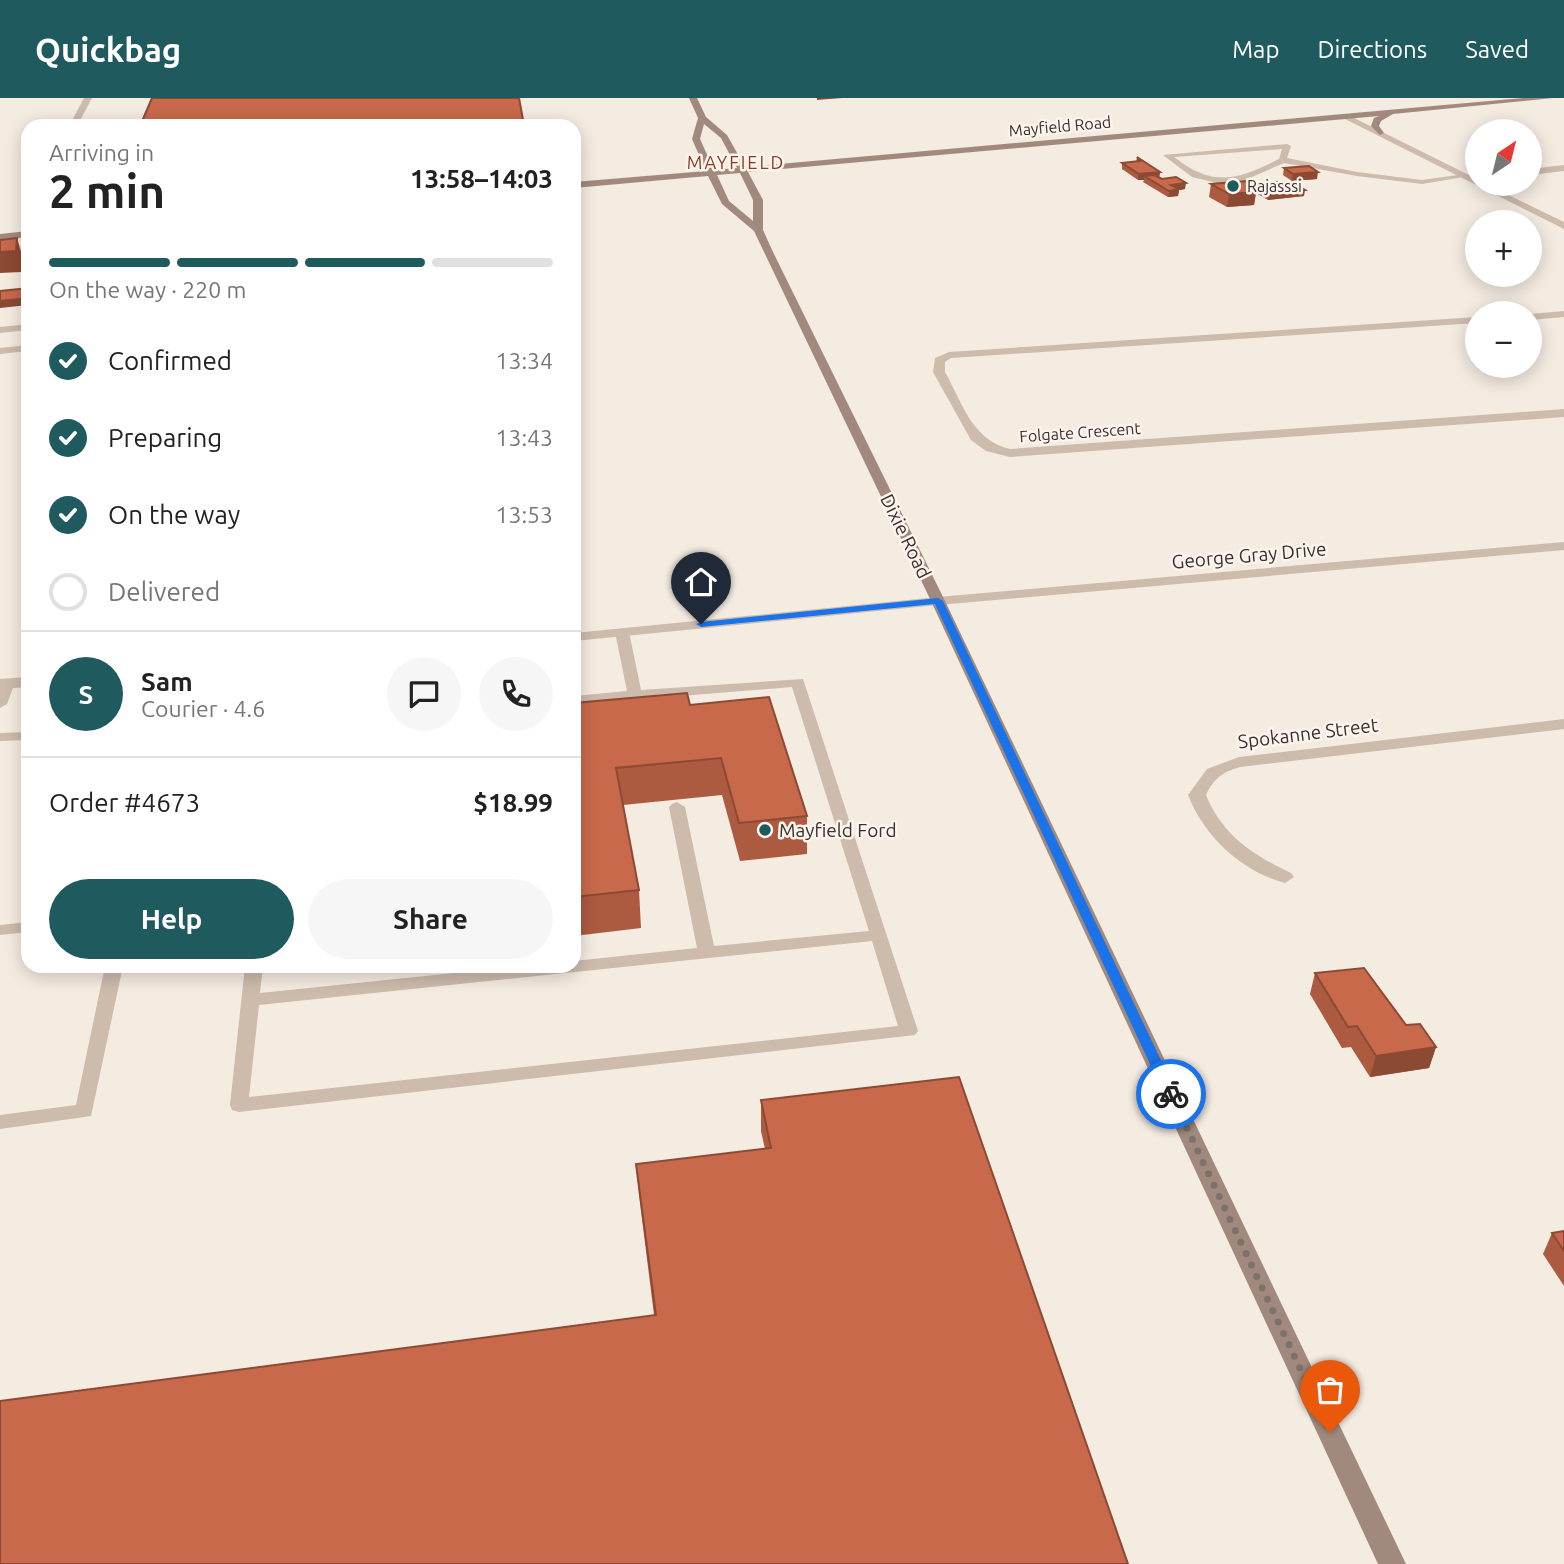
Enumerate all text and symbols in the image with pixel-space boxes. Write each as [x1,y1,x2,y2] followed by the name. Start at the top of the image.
[35,31,181,68] text: Quickbag
[1232,36,1279,63] text: Map
[1317,36,1427,63] text: Directions
[1465,36,1529,63] text: Saved
[1008,113,1112,139] street label: Mayfield Road
[1465,119,1542,196] north arrow
[1465,119,1542,378] map controls
[49,140,154,165] text: Arriving in
[687,152,785,172] district label: MAYFIELD
[410,164,553,193] text: 13:58–14:03
[49,165,165,217] text: 2 min
[1247,177,1302,195] place label: Rajasssi
[1225,178,1241,194] marker: Rajasssi
[1465,210,1542,287] button: +
[49,277,246,302] text: On the way · 220 m
[1465,301,1542,378] button: −
[49,342,87,380] icon: check
[108,346,232,375] text: Confirmed
[495,348,553,373] text: 13:34
[49,419,87,457] icon: check
[1019,419,1142,445] street label: Folgate Crescent
[108,423,222,452] text: Preparing
[495,425,553,450] text: 13:43
[876,490,936,582] street label: Dixie Road
[49,496,87,534] icon: check
[108,500,240,529] text: On the way
[495,502,553,527] text: 13:53
[1171,537,1327,573] street label: George Gray Drive
[671,552,731,624] pin
[682,563,720,601] icon: home
[108,577,220,606] text: Delivered
[387,657,461,731] button: chat
[479,657,553,731] button: phone
[141,667,193,696] text: Sam
[79,680,93,709] text: S
[141,696,265,721] text: Courier · 4.6
[1237,713,1380,753] street label: Spokanne Street
[49,788,200,817] text: Order #4673
[473,788,553,817] text: $18.99
[779,819,897,841] place label: Mayfield Ford
[757,822,773,838] marker: Mayfield Ford
[49,879,294,959] button: Help
[308,879,553,959] button: Share
[1136,1059,1206,1129] courier
[1152,1075,1190,1113] icon: bike
[1300,1360,1360,1432] pin
[1311,1371,1349,1409] icon: bag

